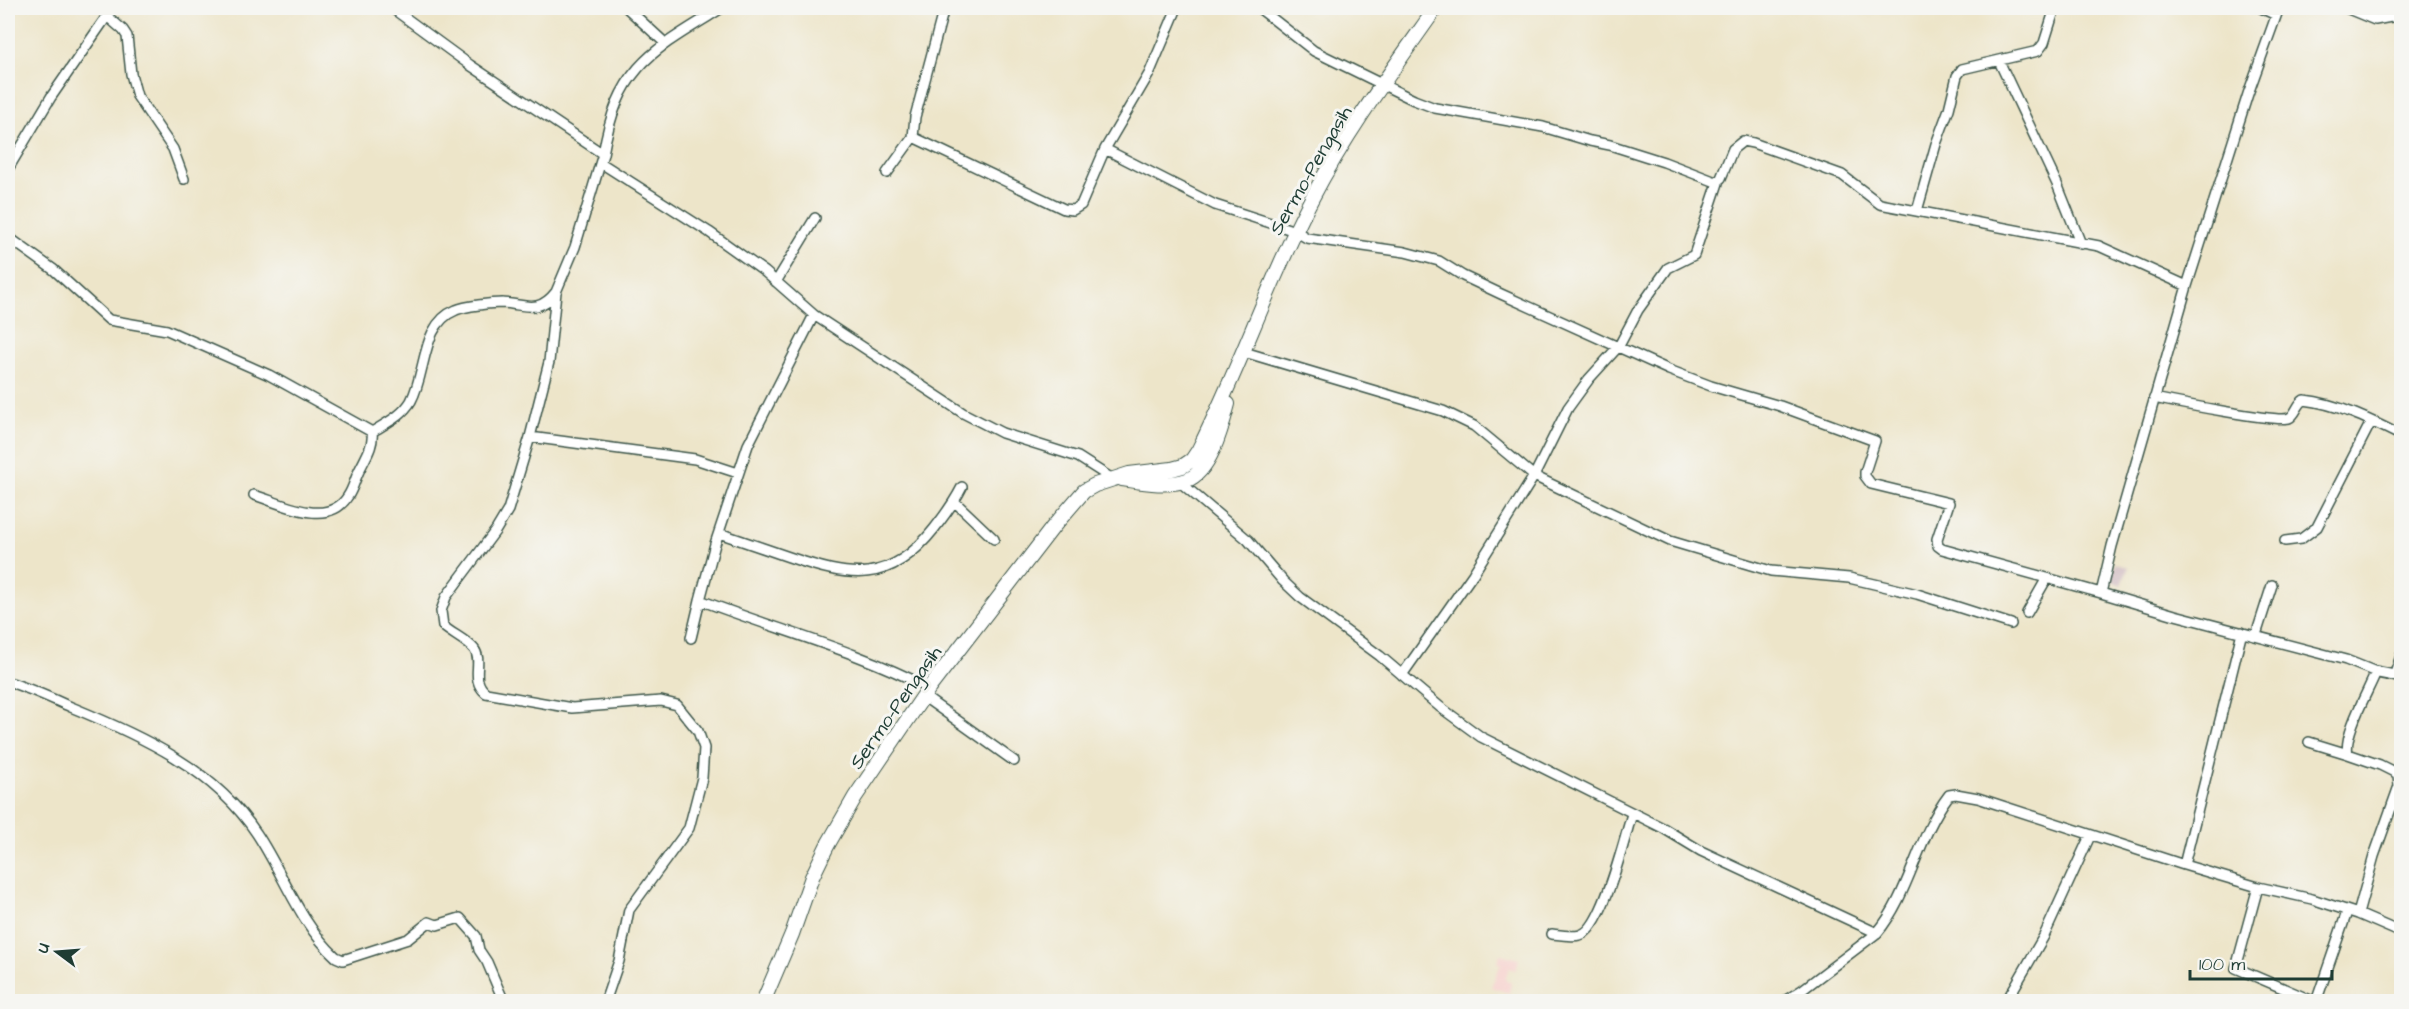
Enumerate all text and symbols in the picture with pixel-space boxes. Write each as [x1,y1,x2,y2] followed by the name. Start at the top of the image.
[1263,101,1360,241] street label: Sermo-Pengasih
[843,640,950,775] street label: Sermo-Pengasih
[27,922,87,982] north arrow
[32,941,55,955] text: U
[2190,943,2332,981] scale bar
[2199,952,2245,977] text: 100 m

